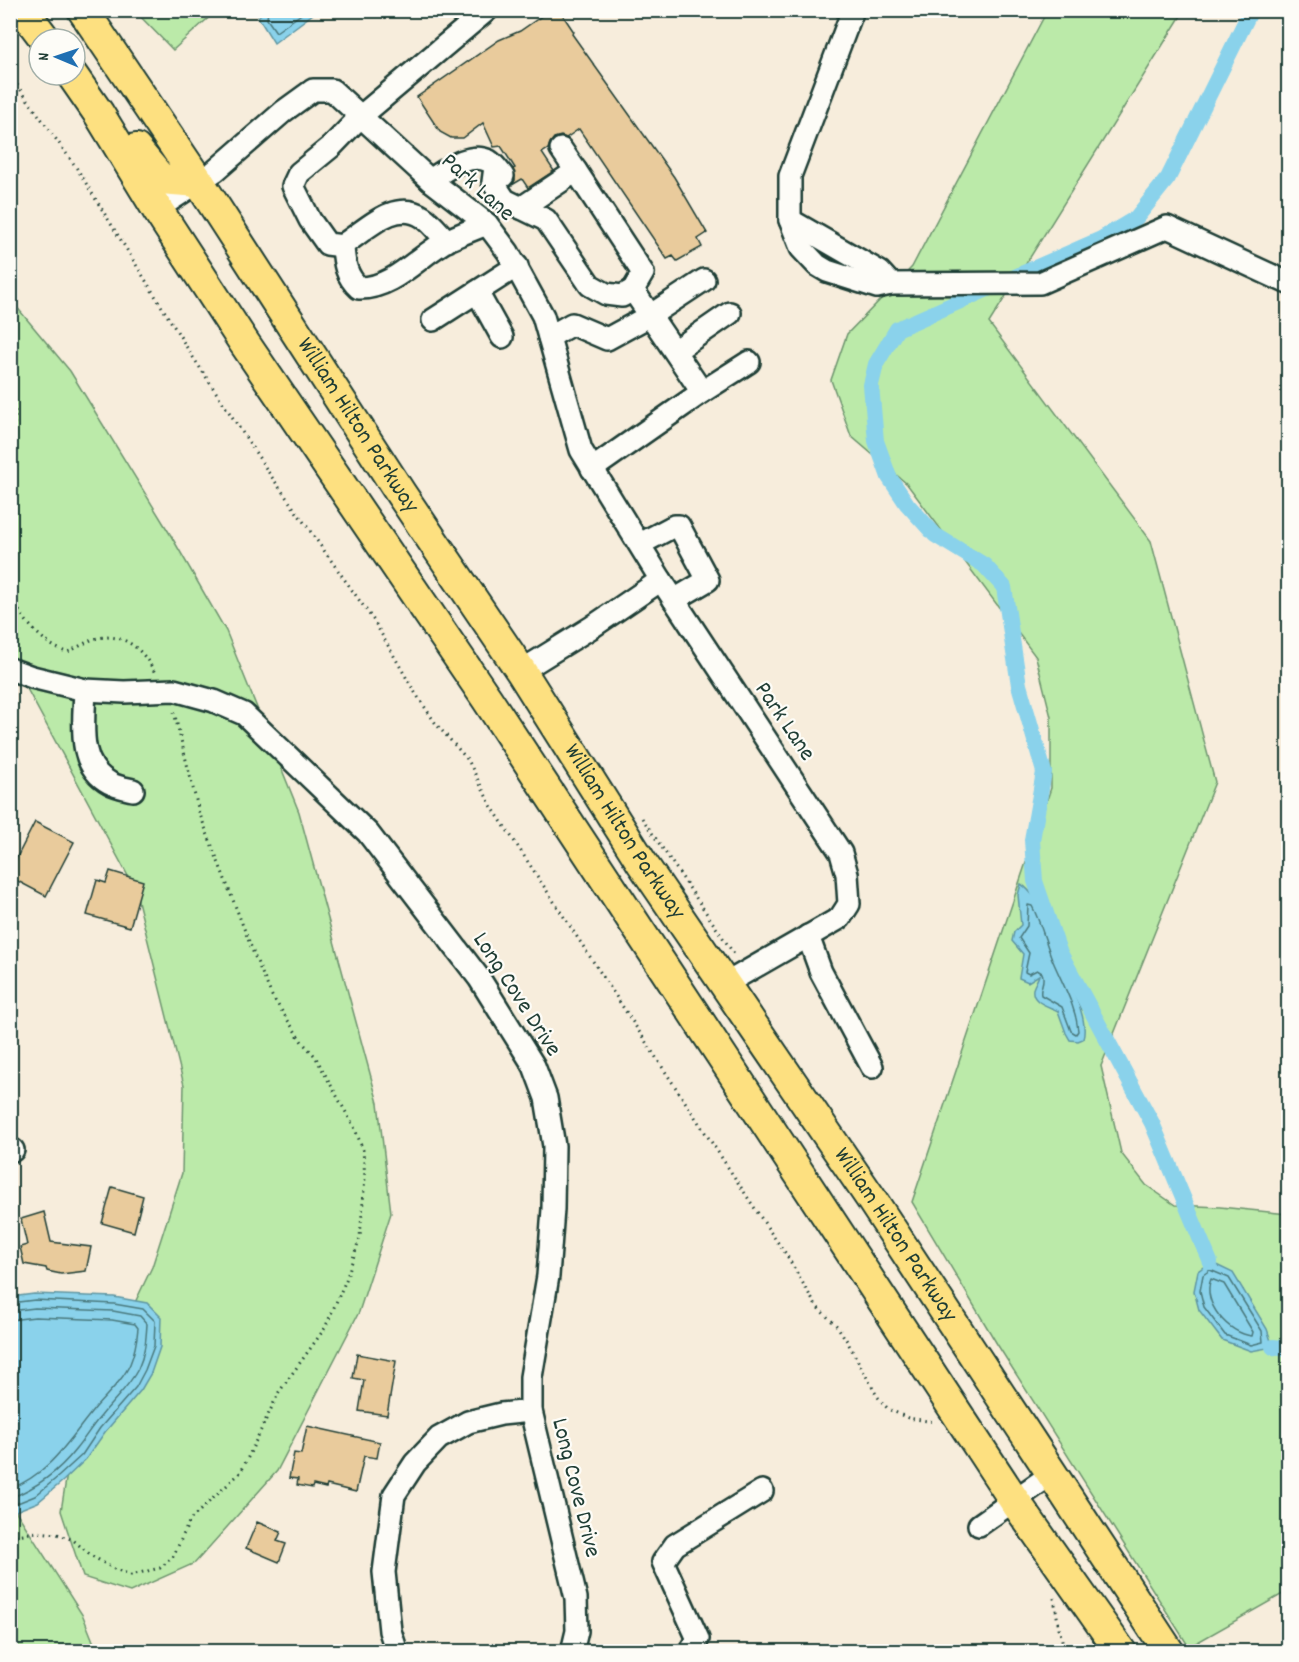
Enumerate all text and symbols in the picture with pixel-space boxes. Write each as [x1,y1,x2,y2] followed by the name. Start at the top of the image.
[27,27,87,87] north arrow
[33,52,56,61] text: N
[433,146,521,230] street label: Park Lane
[287,331,427,522] street label: William Hilton Parkway
[745,676,823,768] street label: Park Lane
[554,738,694,928] street label: William Hilton Parkway
[463,926,569,1064] street label: Long Cove Drive
[824,1141,966,1330] street label: William Hilton Parkway
[541,1415,609,1561] street label: Long Cove Drive

